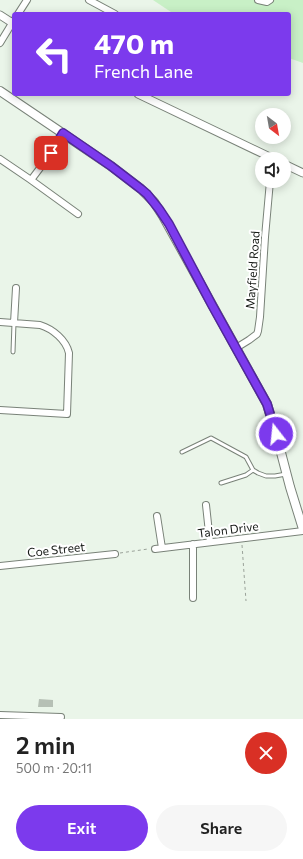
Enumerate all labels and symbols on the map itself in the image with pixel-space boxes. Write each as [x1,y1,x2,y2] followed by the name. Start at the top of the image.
[255,108,291,144] north arrow
[34,136,68,170] pin
[242,230,262,309] street label: Mayfield Road
[255,413,297,455] position arrow
[197,518,259,540] street label: Talon Drive
[26,539,86,559] street label: Coe Street

